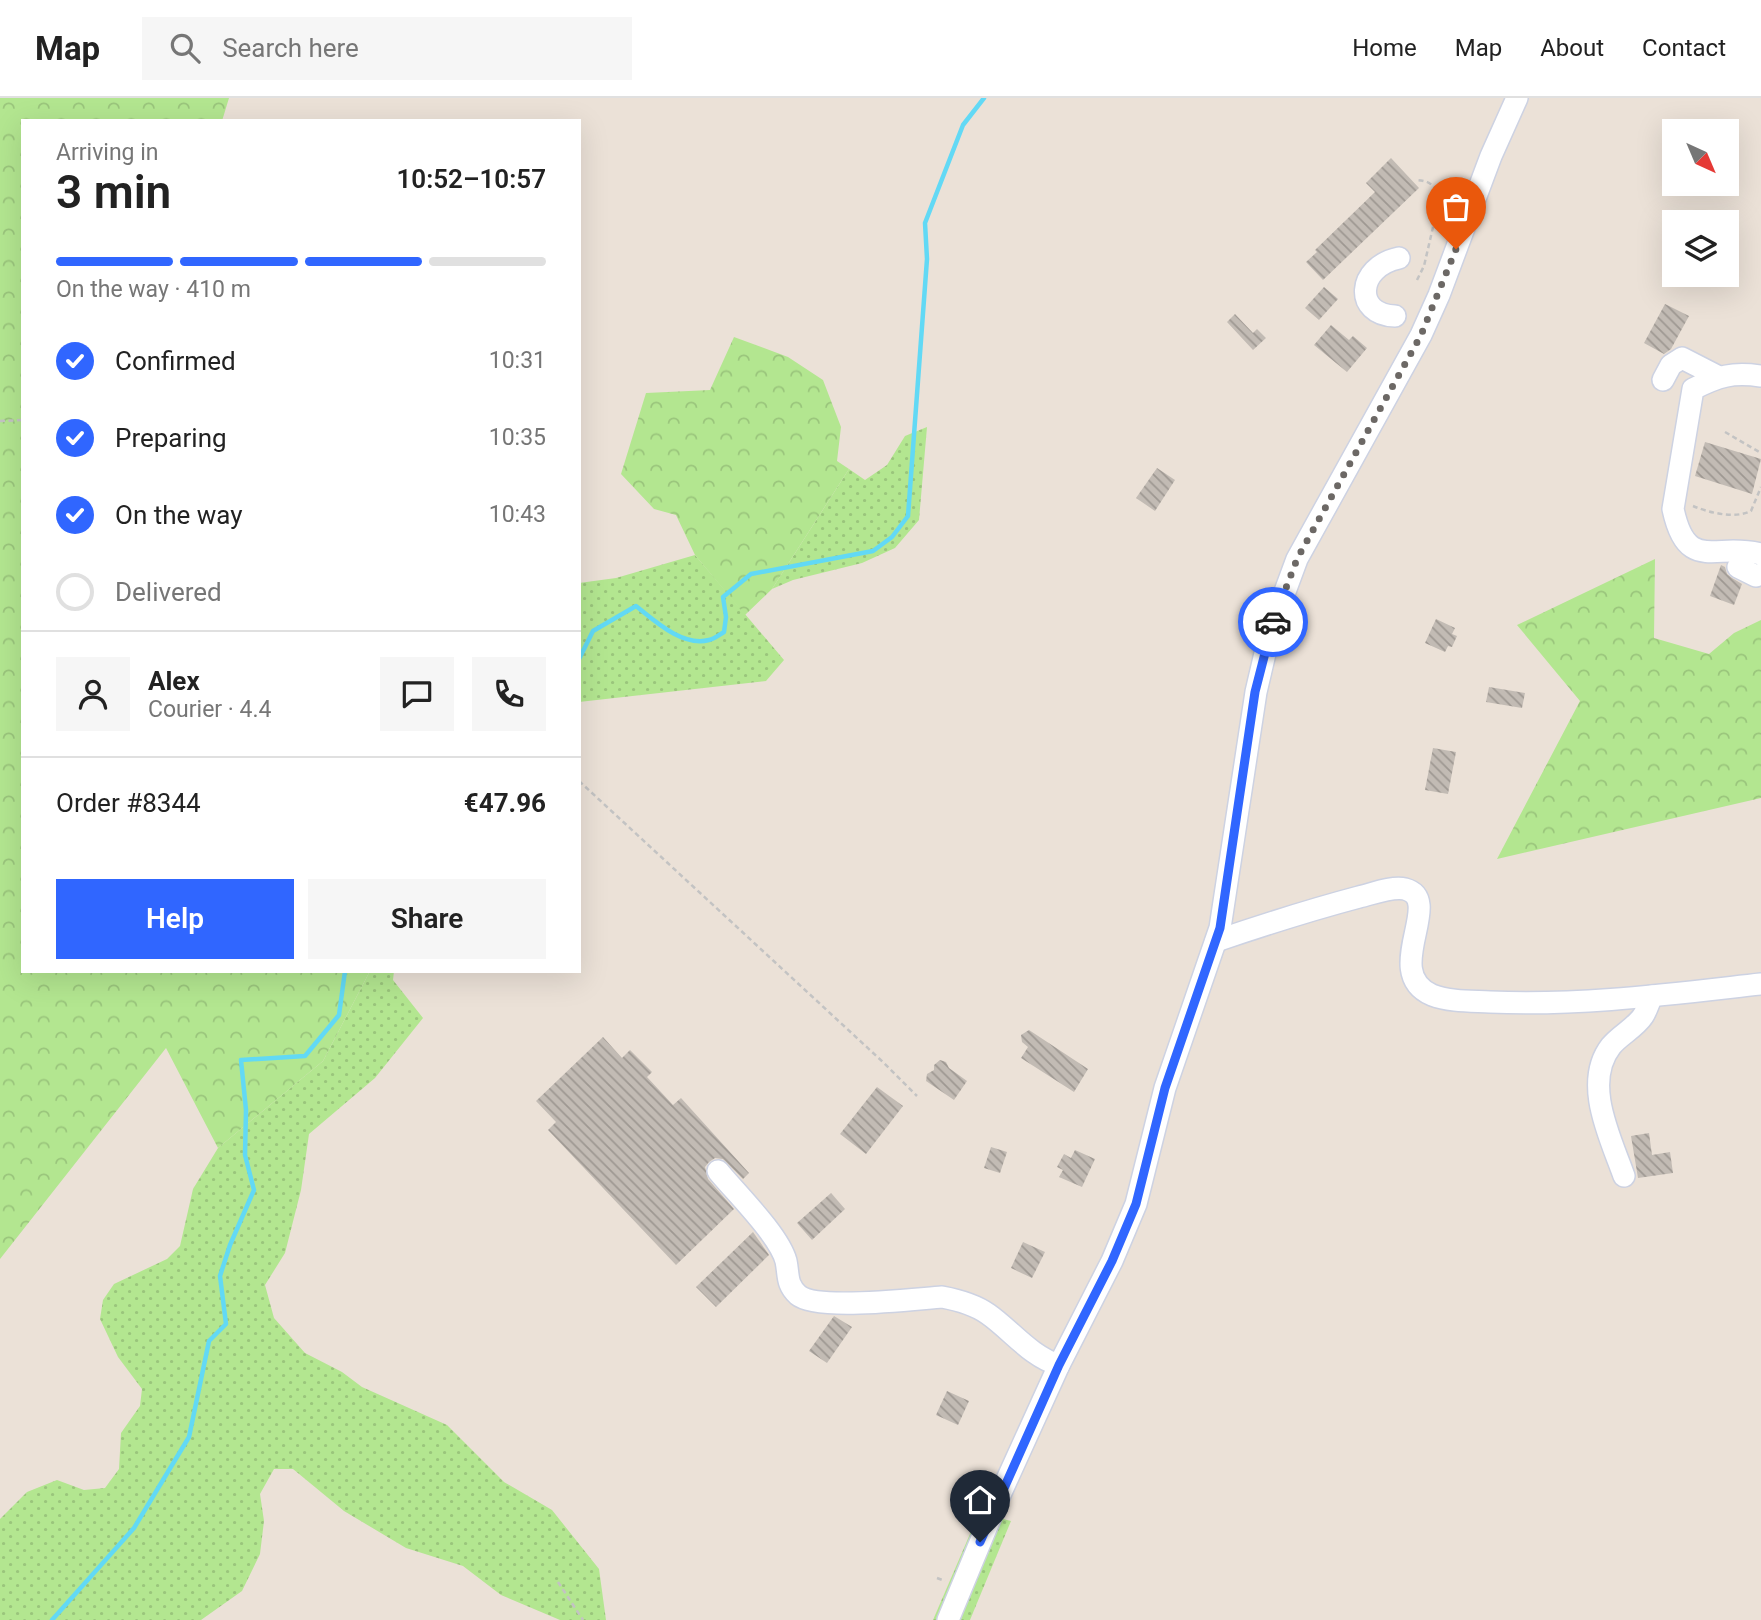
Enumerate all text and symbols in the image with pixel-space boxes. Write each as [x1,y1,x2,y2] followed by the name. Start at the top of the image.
[142,17,632,80] search box
[35,29,100,68] text: Map
[166,29,204,67] icon: search
[222,33,359,63] text: Search here
[1352,34,1417,62] text: Home
[1455,34,1502,62] text: Map
[1540,34,1604,62] text: About
[1642,34,1726,62] text: Contact
[1662,119,1740,196] north arrow
[1662,119,1739,287] map controls
[56,139,159,166] text: Arriving in
[396,164,546,194] text: 10:52–10:57
[56,165,171,219] text: 3 min
[1426,177,1486,249] pin
[1437,188,1475,226] icon: bag
[1662,210,1739,287] button: layers
[56,276,251,303] text: On the way · 410 m
[56,342,94,380] icon: check
[115,346,236,376] text: Confirmed
[489,347,546,374] text: 10:31
[56,419,94,457] icon: check
[115,423,227,453] text: Preparing
[489,424,546,451] text: 10:35
[56,496,94,534] icon: check
[115,500,243,530] text: On the way
[489,501,546,528] text: 10:43
[115,577,222,607] text: Delivered
[1238,587,1308,657] courier
[1254,603,1292,641] icon: car
[56,657,130,731] button: person
[380,657,454,731] button: chat
[472,657,546,731] button: phone
[148,666,200,696] text: Alex
[148,696,271,723] text: Courier · 4.4
[56,788,201,818] text: Order #8344
[464,788,546,818] text: €47.96
[56,879,294,959] button: Help
[308,879,546,959] button: Share
[950,1470,1010,1542] pin
[961,1481,999,1519] icon: home

